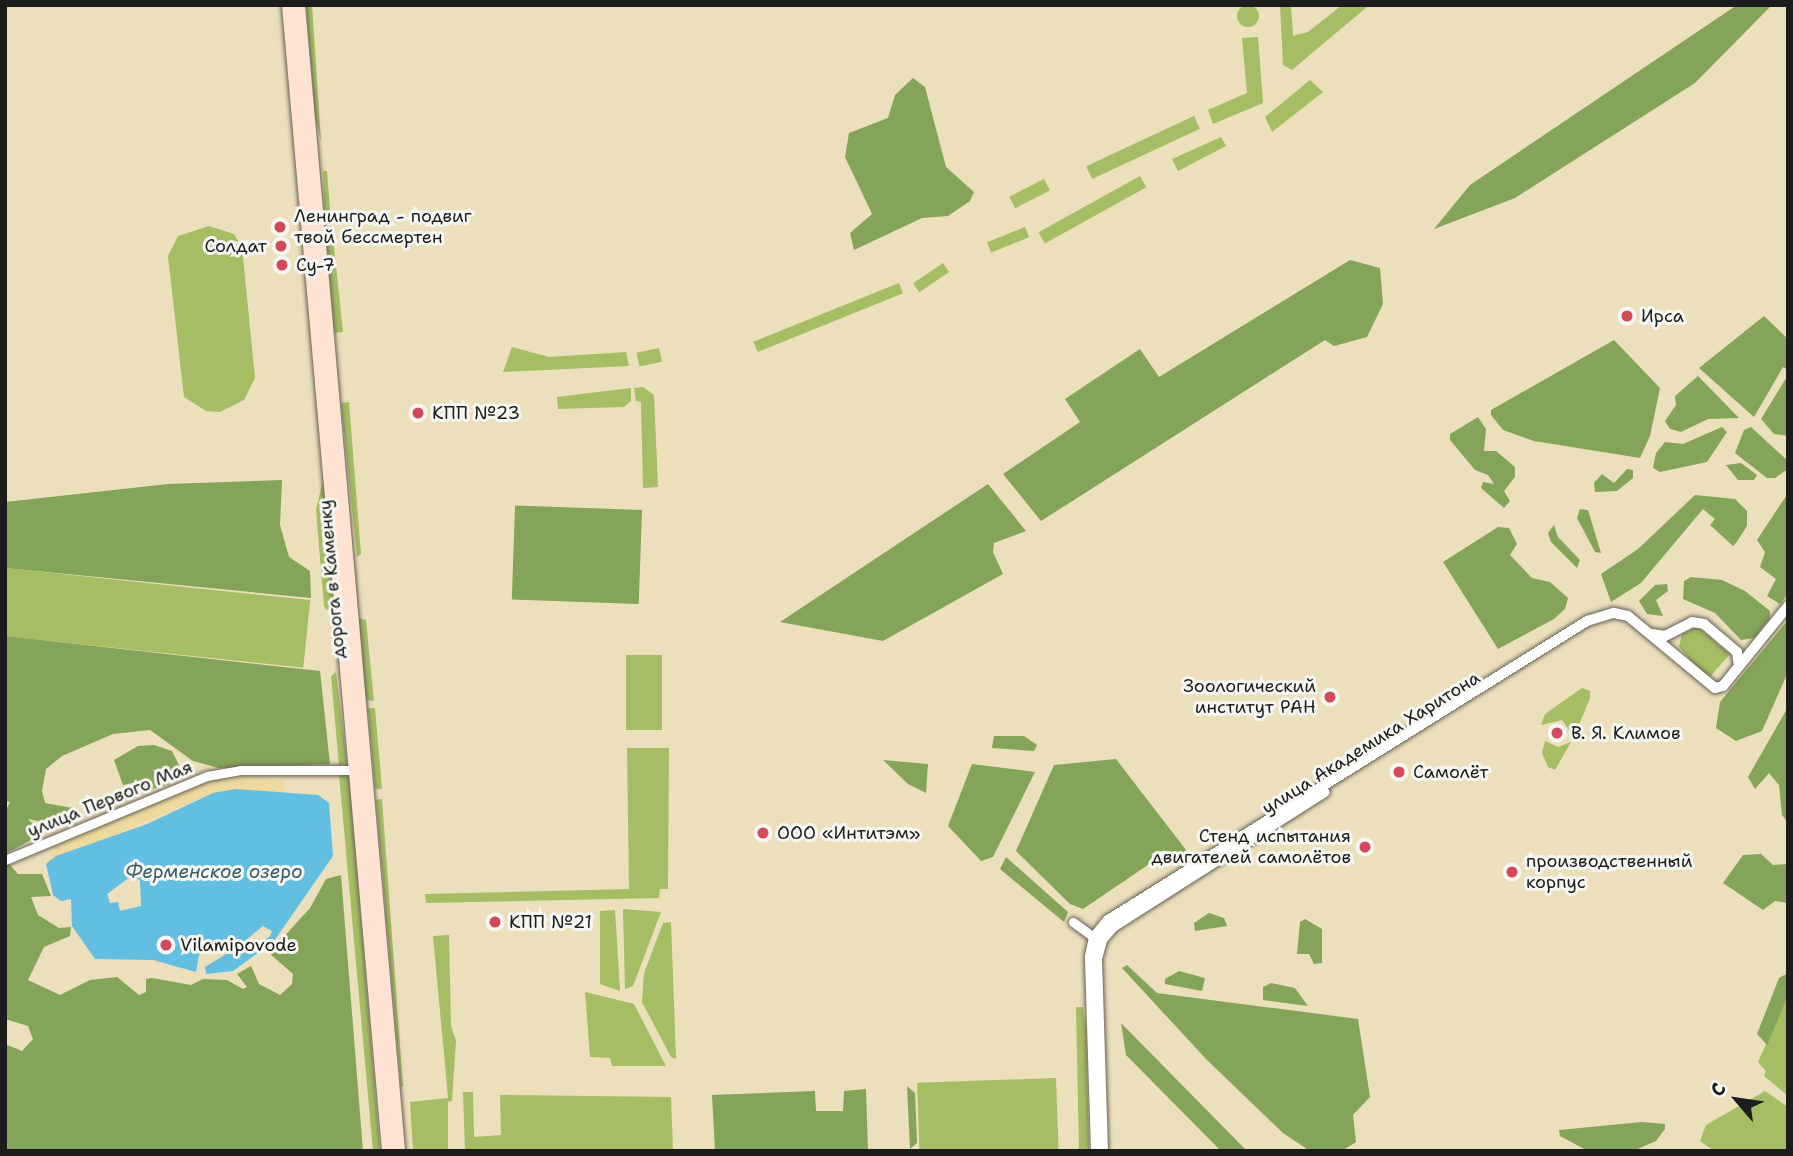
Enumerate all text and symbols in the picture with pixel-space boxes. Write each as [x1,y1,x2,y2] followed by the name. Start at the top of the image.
[294,206,472,248] place label: Ленинград - подвиг твой бессмертен
[272,219,288,235] marker: Ленинград - подвиг твой бессмертен
[204,235,267,257] place label: Солдат
[273,238,289,254] marker: Солдат
[296,254,335,276] place label: Су-7
[274,257,290,273] marker: Су-7
[1641,305,1684,327] place label: Ирса
[1619,308,1635,324] marker: Ирса
[432,402,520,424] place label: КПП №23
[410,405,426,421] marker: КПП №23
[314,499,350,659] street label: дорога в Каменку
[1258,667,1484,819] street label: улица Академика Харитона
[1183,676,1316,718] place label: Зоологический институт РАН
[1322,689,1338,705] marker: Зоологический институт РАН
[1571,722,1681,744] place label: В. Я. Климов
[1549,725,1565,741] marker: В. Я. Климов
[24,756,196,842] street label: улица Первого Мая
[1413,761,1488,783] place label: Самолёт
[1391,764,1407,780] marker: Самолёт
[777,822,920,844] place label: ООО «Интитэм»
[755,825,771,841] marker: ООО «Интитэм»
[1151,826,1351,868] place label: Стенд испытания двигателей самолётов
[1357,839,1373,855] marker: Стенд испытания двигателей самолётов
[1526,851,1692,894] place label: производственный корпус
[125,861,303,883] water label: Ферменское озеро
[1504,864,1520,880] marker: производственный корпус
[509,911,592,933] place label: КПП №21
[487,914,503,930] marker: КПП №21
[180,934,297,956] place label: Vilamipovode
[158,937,174,953] marker: Vilamipovode
[1702,1065,1772,1135] north arrow
[1704,1078,1732,1101] text: С

